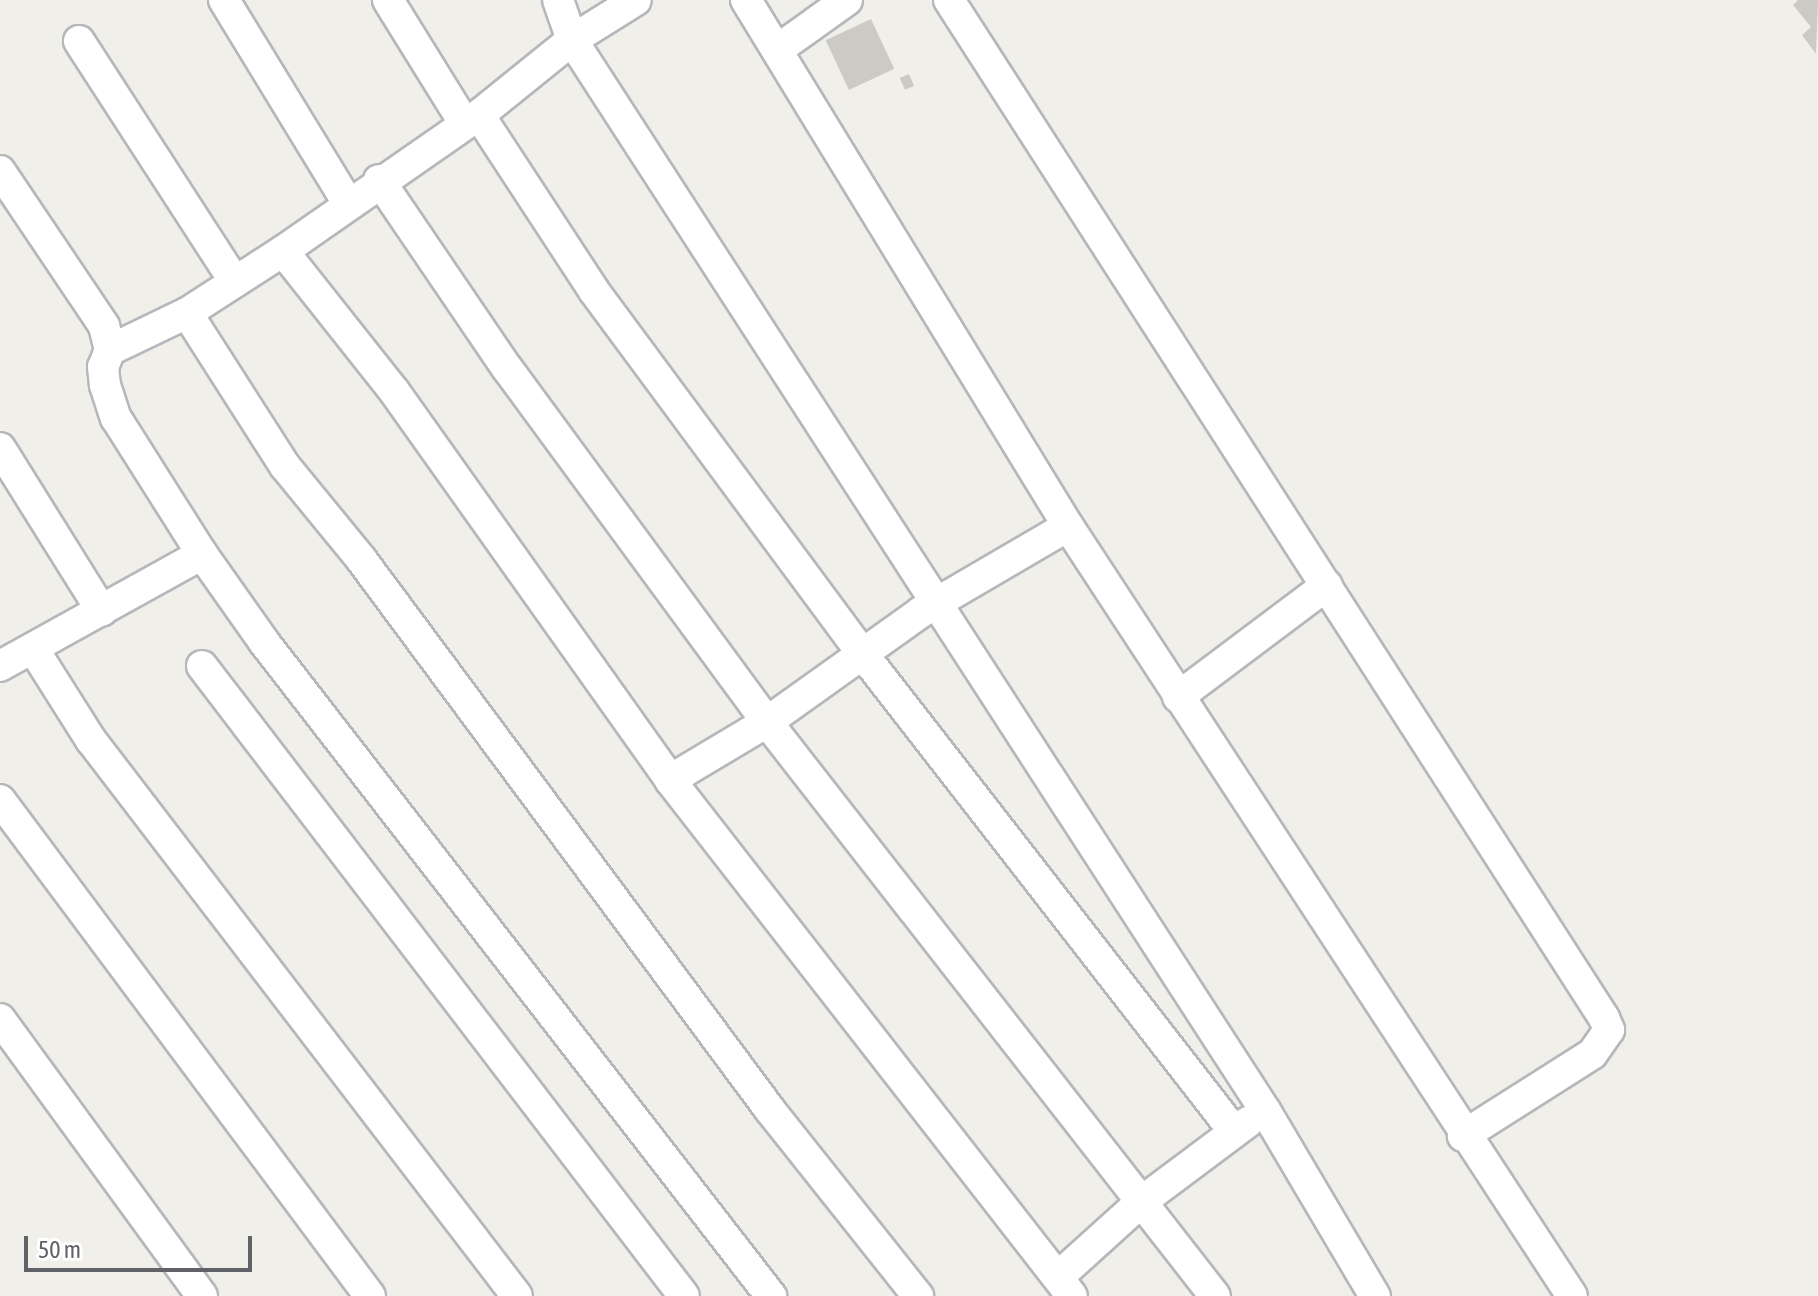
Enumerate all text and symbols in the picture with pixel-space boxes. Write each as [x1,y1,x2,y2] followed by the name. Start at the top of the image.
[28,1220,256,1270] scale bar
[38,1236,81,1263] text: 50 m

